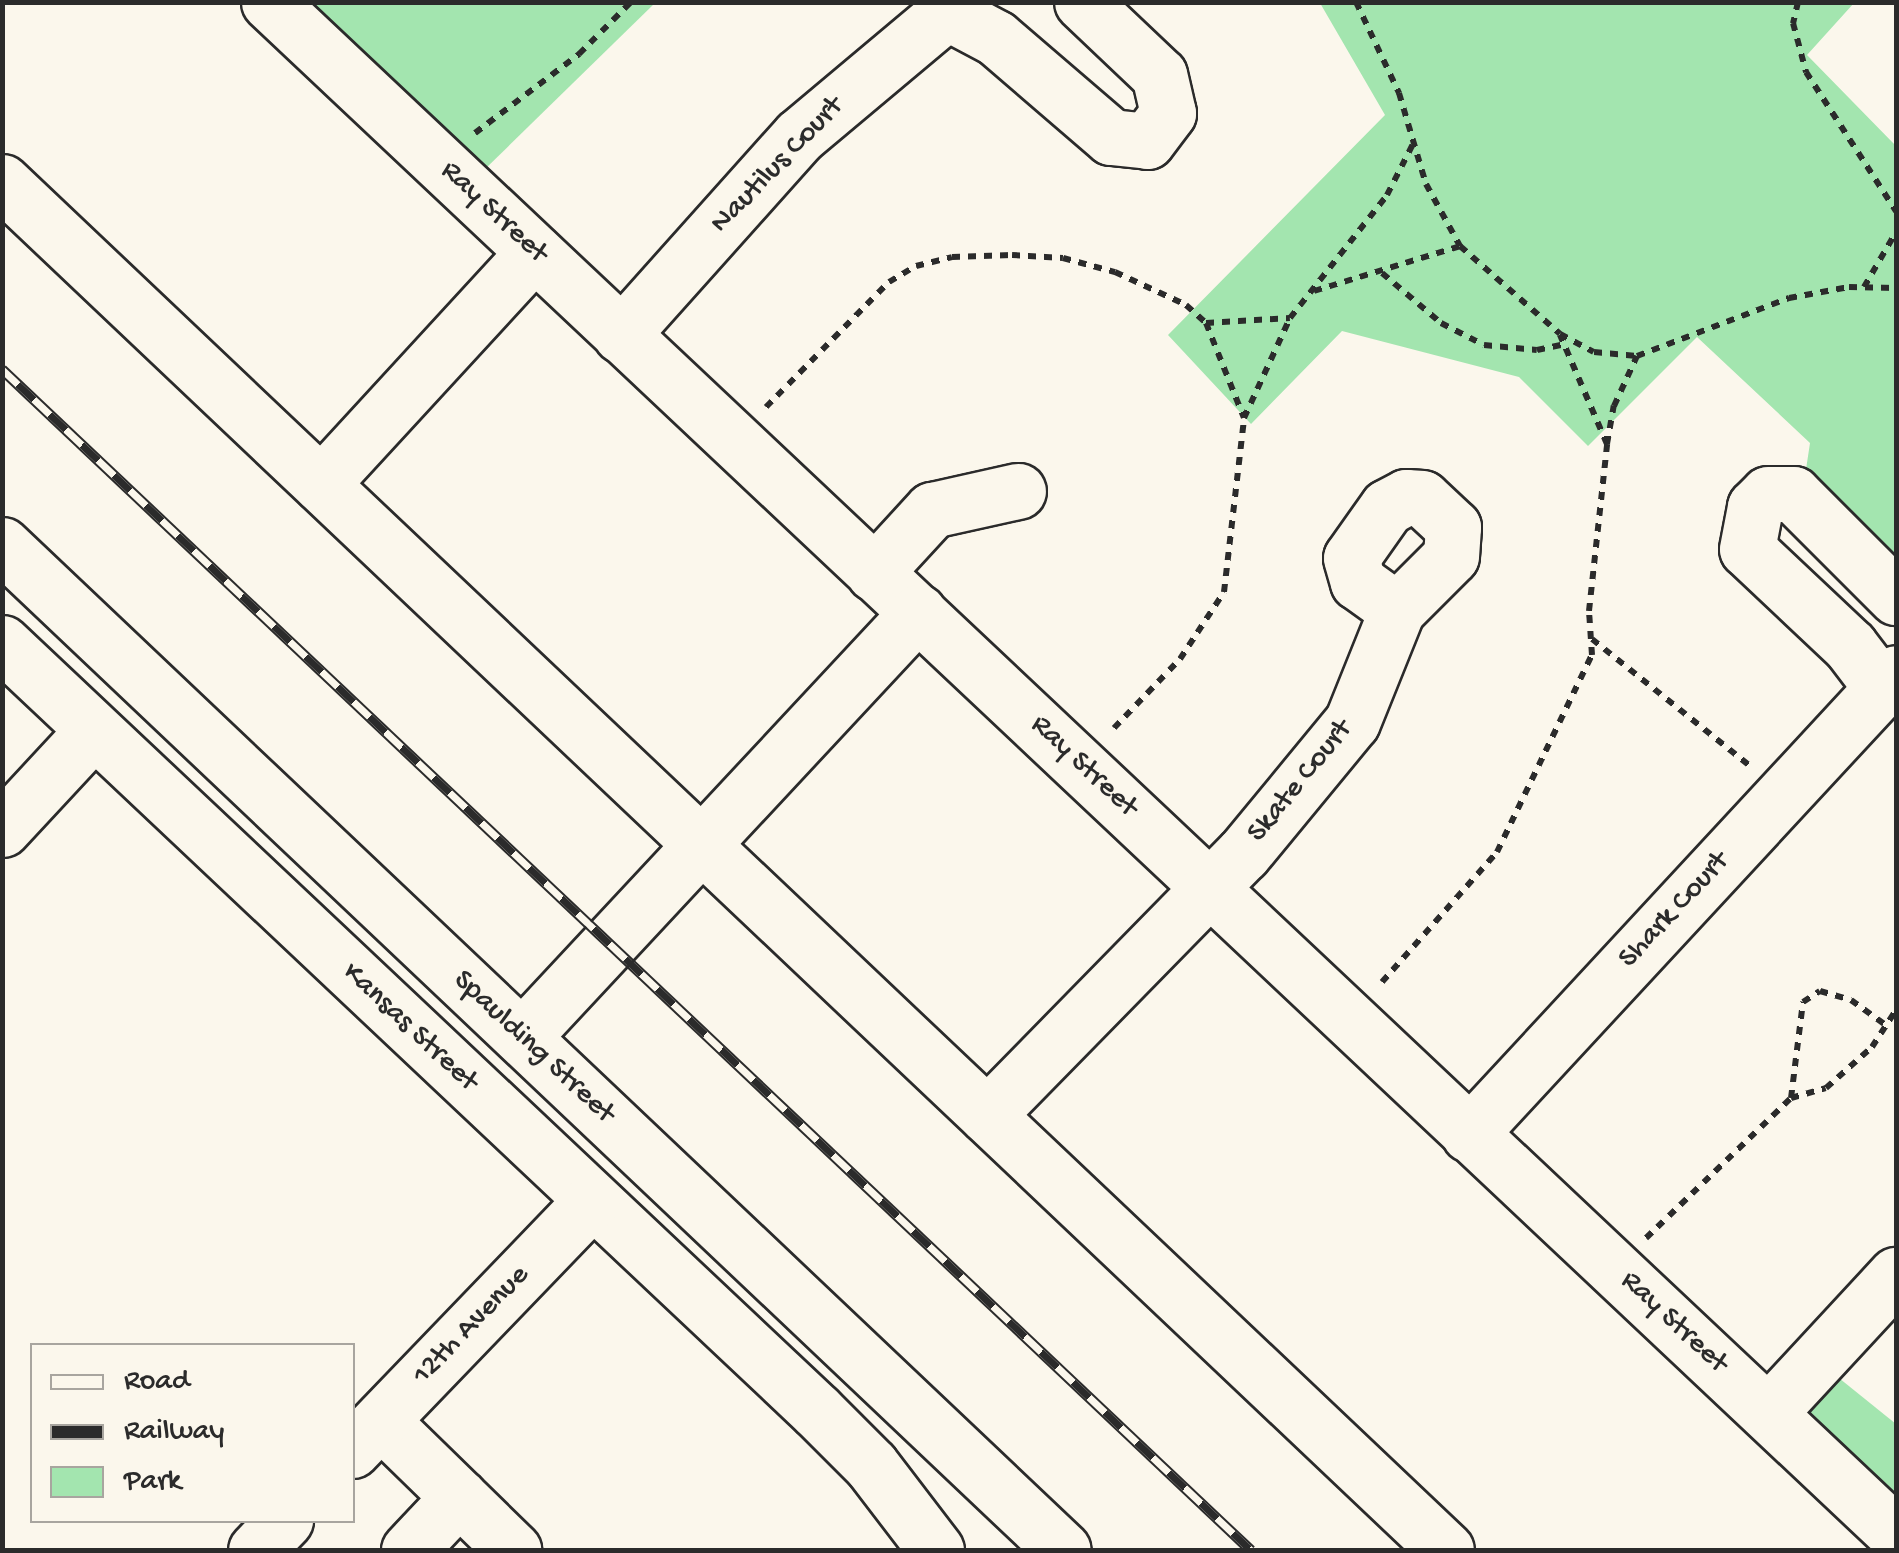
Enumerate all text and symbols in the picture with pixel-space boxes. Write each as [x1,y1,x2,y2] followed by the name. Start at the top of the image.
[704,90,852,242] street label: Nautilus Court
[432,154,554,272] street label: Ray Street
[1022,708,1144,826] street label: Ray Street
[1241,713,1361,851] street label: Skate Court
[1612,845,1738,977] street label: Shark Court
[333,956,485,1100] street label: Kansas Street
[444,964,622,1132] street label: Spaulding Street
[406,1259,538,1393] street label: 12th Avenue
[1612,1264,1734,1382] street label: Ray Street
[30,1343,355,1523] legend
[124,1365,190,1400] text: Road
[124,1415,224,1450] text: Railway
[124,1465,181,1500] text: Park

